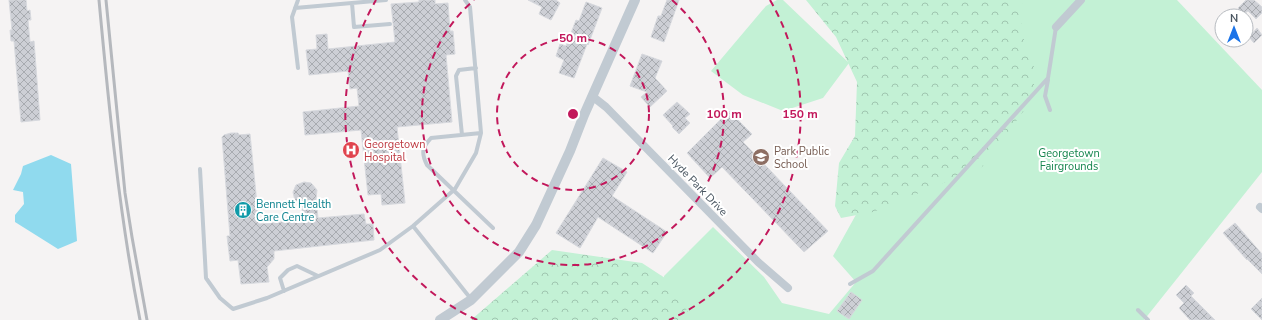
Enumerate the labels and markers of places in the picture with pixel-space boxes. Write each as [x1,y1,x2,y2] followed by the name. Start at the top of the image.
[566,107,580,121] centre of rings
[364,137,425,165] place label: Georgetown Hospital
[341,140,361,160] hospital icon: Georgetown Hospital
[774,144,829,172] place label: Park Public School
[751,147,771,167] school or university icon: Park Public School
[256,197,331,225] place label: Bennett Health Care Centre
[233,200,253,220] building icon: Bennett Health Care Centre

